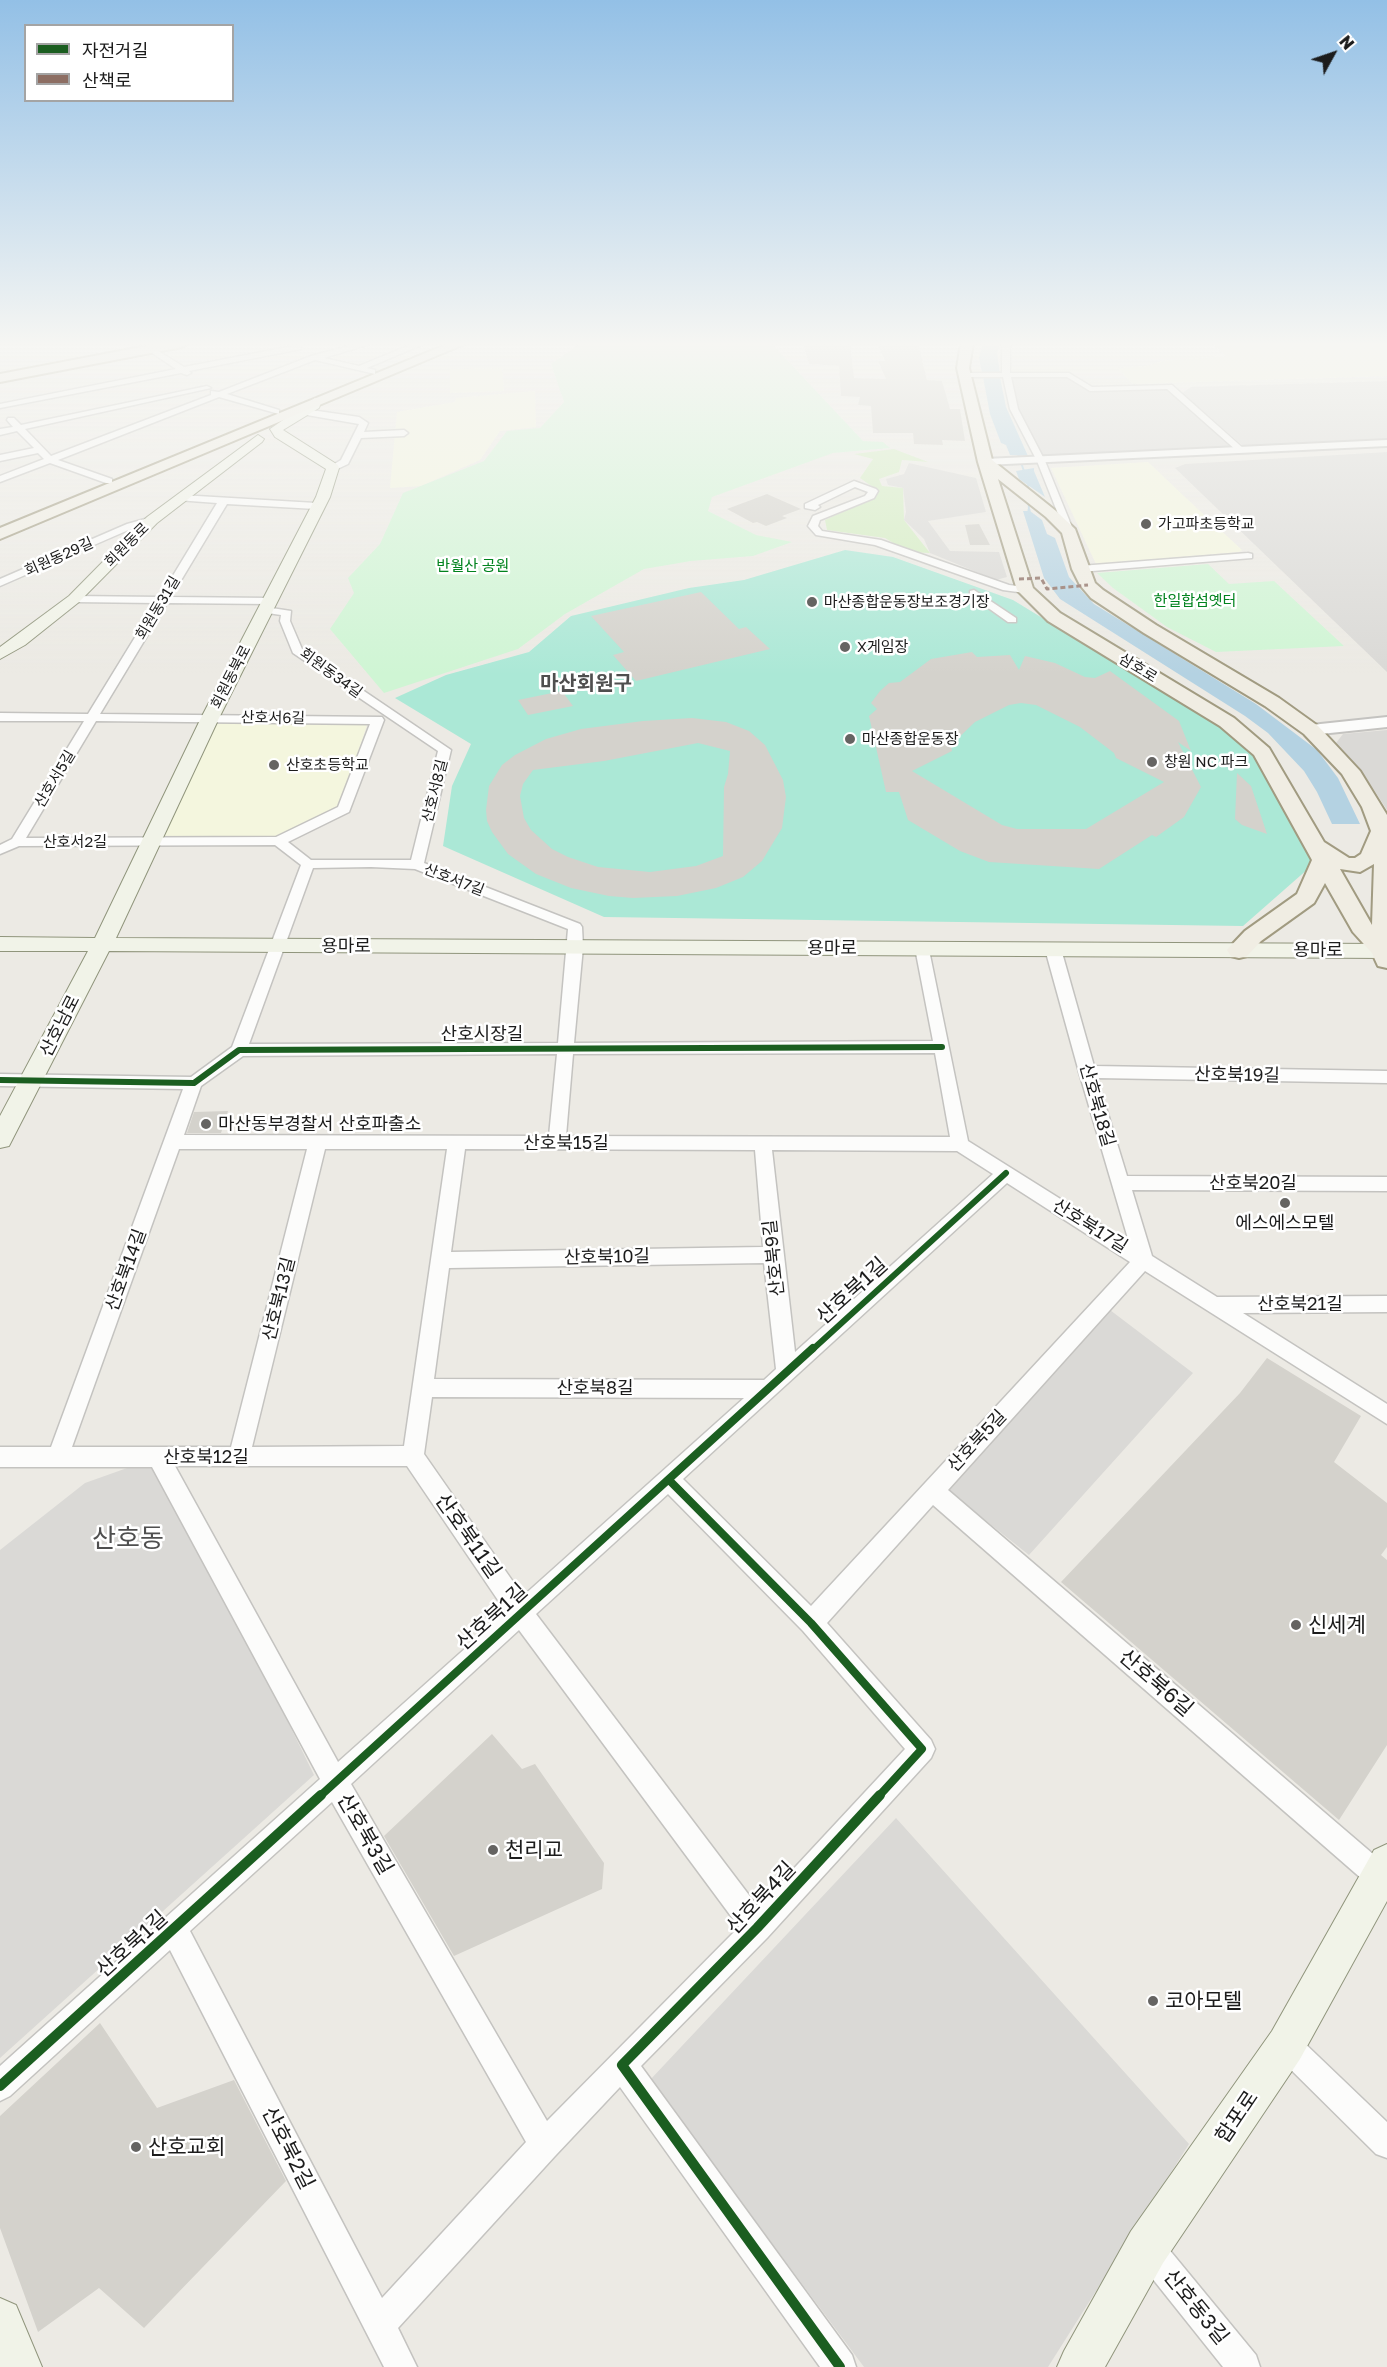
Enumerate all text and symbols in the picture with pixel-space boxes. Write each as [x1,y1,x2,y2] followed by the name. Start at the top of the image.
[24,24,234,102] legend
[1303,24,1363,84] north arrow
[1335,31,1358,54] text: N
[82,39,148,61] text: 자전거길
[82,69,132,91] text: 산책로
[1158,515,1255,533] place label: 가고파초등학교
[1139,517,1153,531] marker: 가고파초등학교
[101,519,153,571] street label: 회원동로
[22,534,96,580] street label: 회원동29길
[437,557,509,575] park label: 반월산 공원
[132,573,184,643] street label: 회원동31길
[1154,592,1236,610] park label: 한일합섬옛터
[824,593,990,611] place label: 마산종합운동장보조경기장
[805,595,819,609] marker: 마산종합운동장보조경기장
[857,638,908,656] place label: X게임장
[838,640,852,654] marker: X게임장
[207,642,255,712] street label: 회원동북로
[296,644,366,702] street label: 회원동34길
[1116,650,1160,686] street label: 삼호로
[540,672,632,696] district label: 마산회원구
[241,708,305,728] street label: 산호서6길
[862,730,959,748] place label: 마산종합운동장
[843,732,857,746] marker: 마산종합운동장
[31,747,79,811] street label: 산호서5길
[1164,753,1248,771] place label: 창원 NC 파크
[1145,755,1159,769] marker: 창원 NC 파크
[286,756,369,774] place label: 산호초등학교
[267,758,281,772] marker: 산호초등학교
[418,758,452,824] street label: 산호서8길
[43,833,107,851] street label: 산호서2길
[421,860,487,900] street label: 산호서7길
[321,935,371,957] street label: 용마로
[807,937,857,959] street label: 용마로
[1293,939,1343,961] street label: 용마로
[35,992,85,1060] street label: 산호남로
[441,1023,523,1045] street label: 산호시장길
[1075,1061,1119,1149] street label: 산호북18길
[1194,1063,1280,1087] street label: 산호북19길
[218,1113,421,1135] place label: 마산동부경찰서 산호파출소
[199,1117,213,1131] marker: 마산동부경찰서 산호파출소
[523,1132,609,1154] street label: 산호북15길
[1209,1172,1297,1194] street label: 산호북20길
[1048,1194,1132,1258] street label: 산호북17길
[1278,1196,1292,1210] marker: 에스에스모텔
[1235,1212,1335,1234] place label: 에스에스모텔
[759,1219,789,1297] street label: 산호북9길
[101,1226,151,1314] street label: 산호북14길
[564,1245,650,1269] street label: 산호북10길
[811,1252,893,1330] street label: 산호북1길
[258,1255,300,1343] street label: 산호북13길
[1257,1293,1343,1315] street label: 산호북21길
[556,1377,634,1399] street label: 산호북8길
[943,1406,1011,1476] street label: 산호북5길
[163,1446,249,1468] street label: 산호북12길
[430,1489,506,1583] street label: 산호북11길
[92,1523,164,1555] district label: 산호동
[451,1578,533,1656] street label: 산호북1길
[1308,1612,1366,1638] place label: 신세계
[1289,1618,1303,1632] marker: 신세계
[1114,1644,1198,1722] street label: 산호북6길
[332,1789,398,1879] street label: 산호북3길
[505,1837,563,1863] place label: 천리교
[486,1843,500,1857] marker: 천리교
[721,1856,801,1940] street label: 산호북4길
[91,1905,173,1983] street label: 산호북1길
[1165,1988,1242,2014] place label: 코아모텔
[1146,1994,1160,2008] marker: 코아모텔
[1210,2086,1264,2148] street label: 합포로
[256,2102,320,2194] street label: 산호북2길
[148,2134,225,2160] place label: 산호교회
[129,2140,143,2154] marker: 산호교회
[1158,2264,1234,2350] street label: 산호동3길

